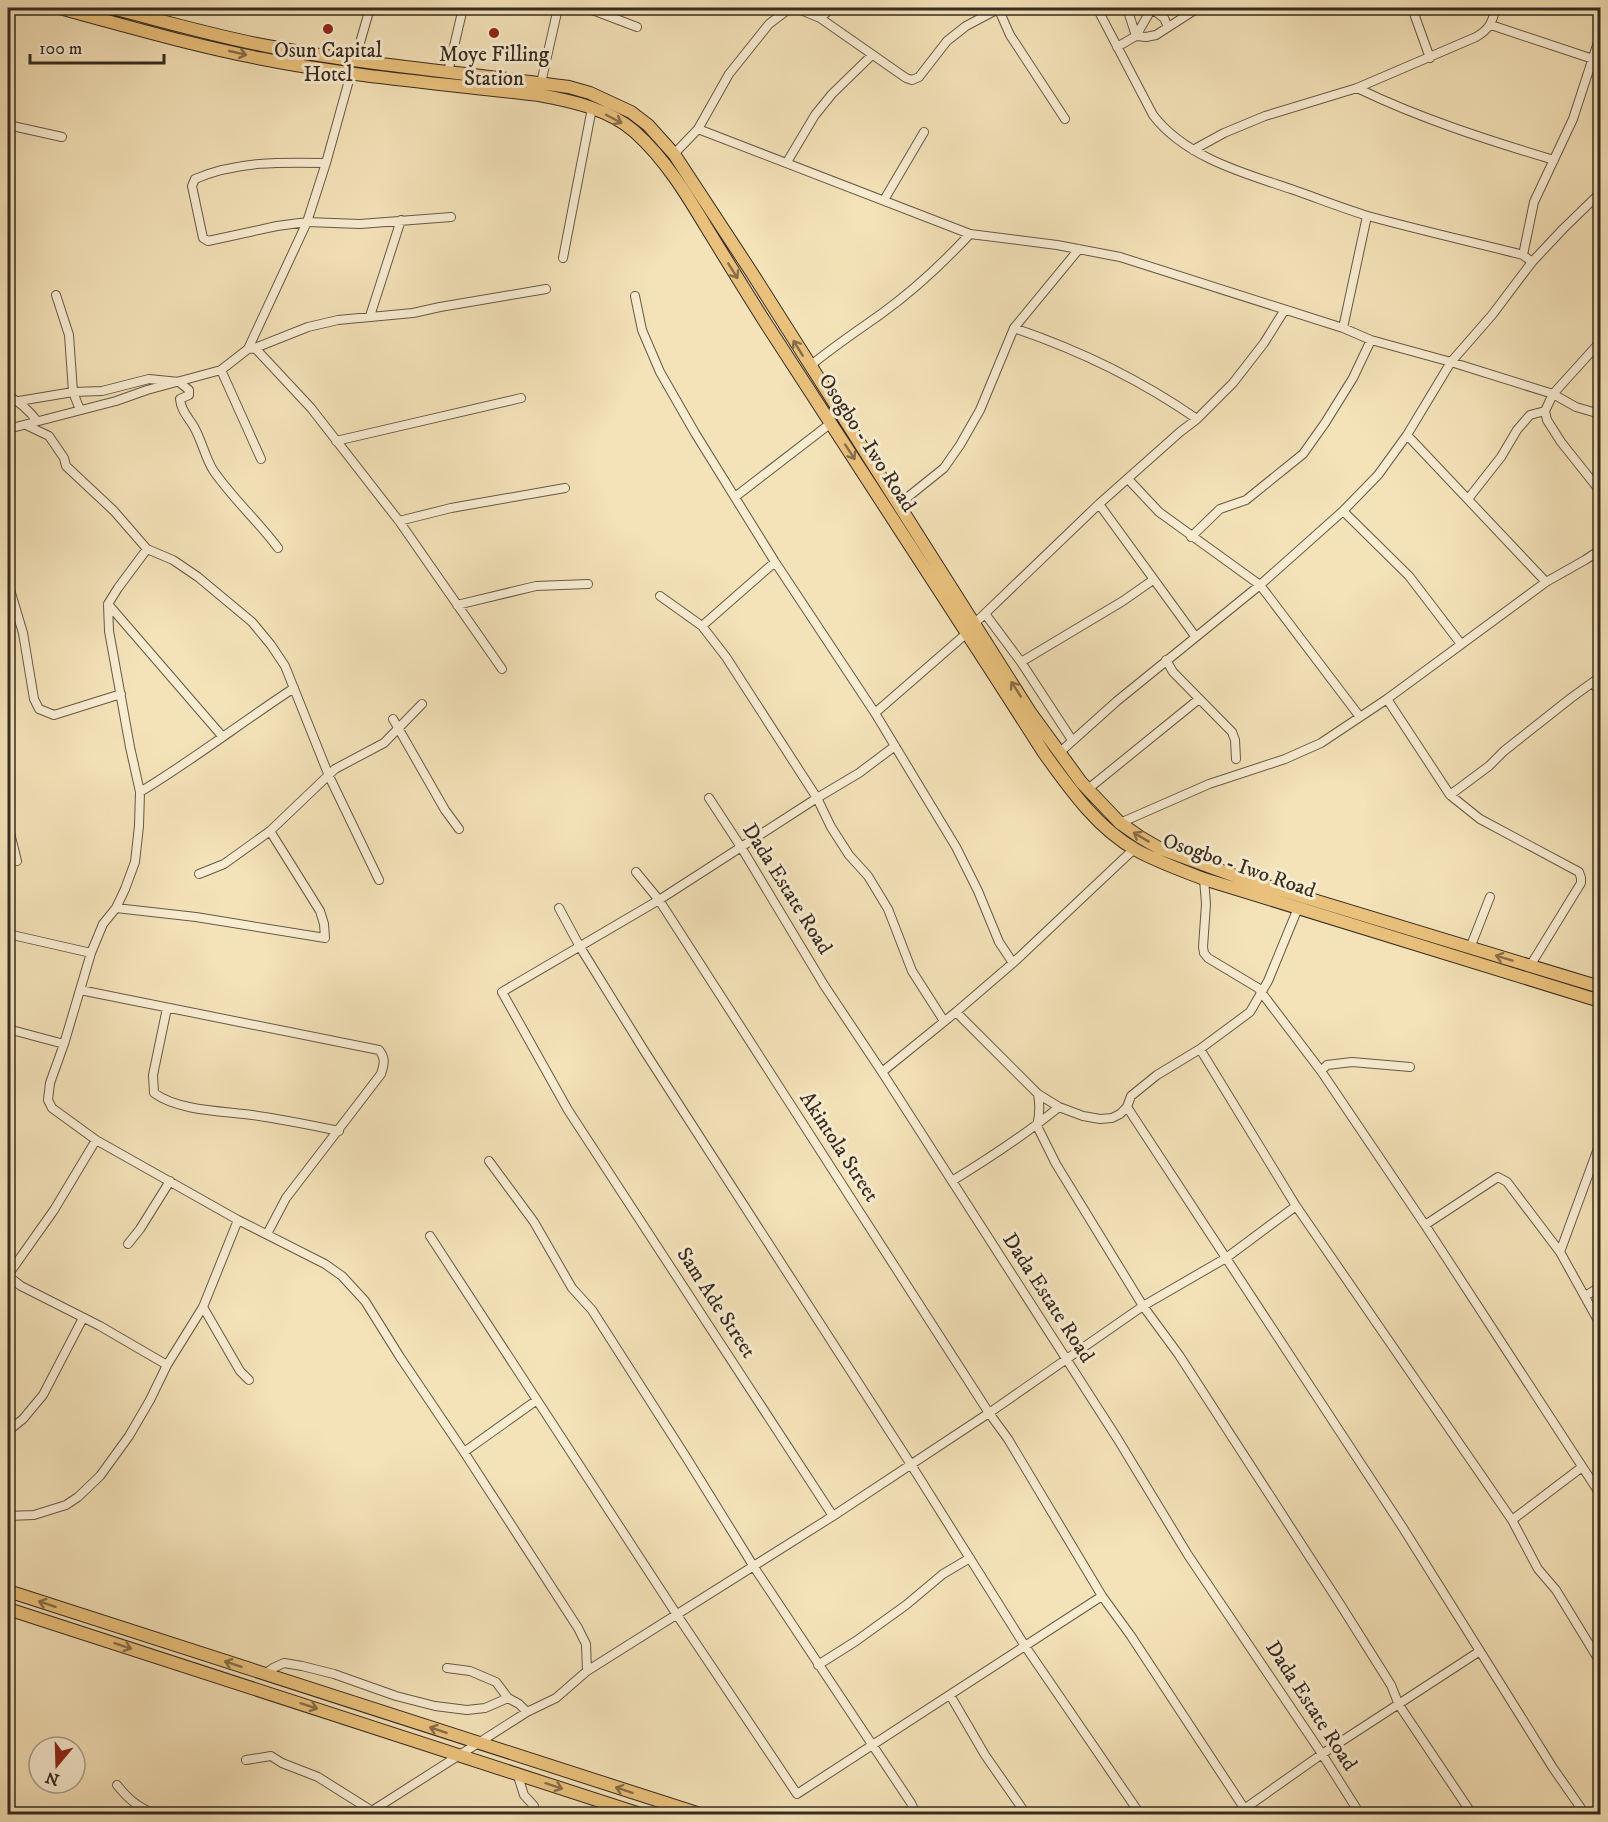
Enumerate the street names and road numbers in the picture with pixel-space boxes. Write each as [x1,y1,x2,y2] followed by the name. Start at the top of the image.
[813,369,922,518] street label: Osogbo - Iwo Road
[736,819,838,960] street label: Dada Estate Road
[1159,828,1319,904] street label: Osogbo - Iwo Road
[794,1087,884,1207] street label: Akintola Street
[996,1228,1100,1368] street label: Dada Estate Road
[671,1243,762,1364] street label: Sam Ade Street
[1259,1636,1363,1776] street label: Dada Estate Road

